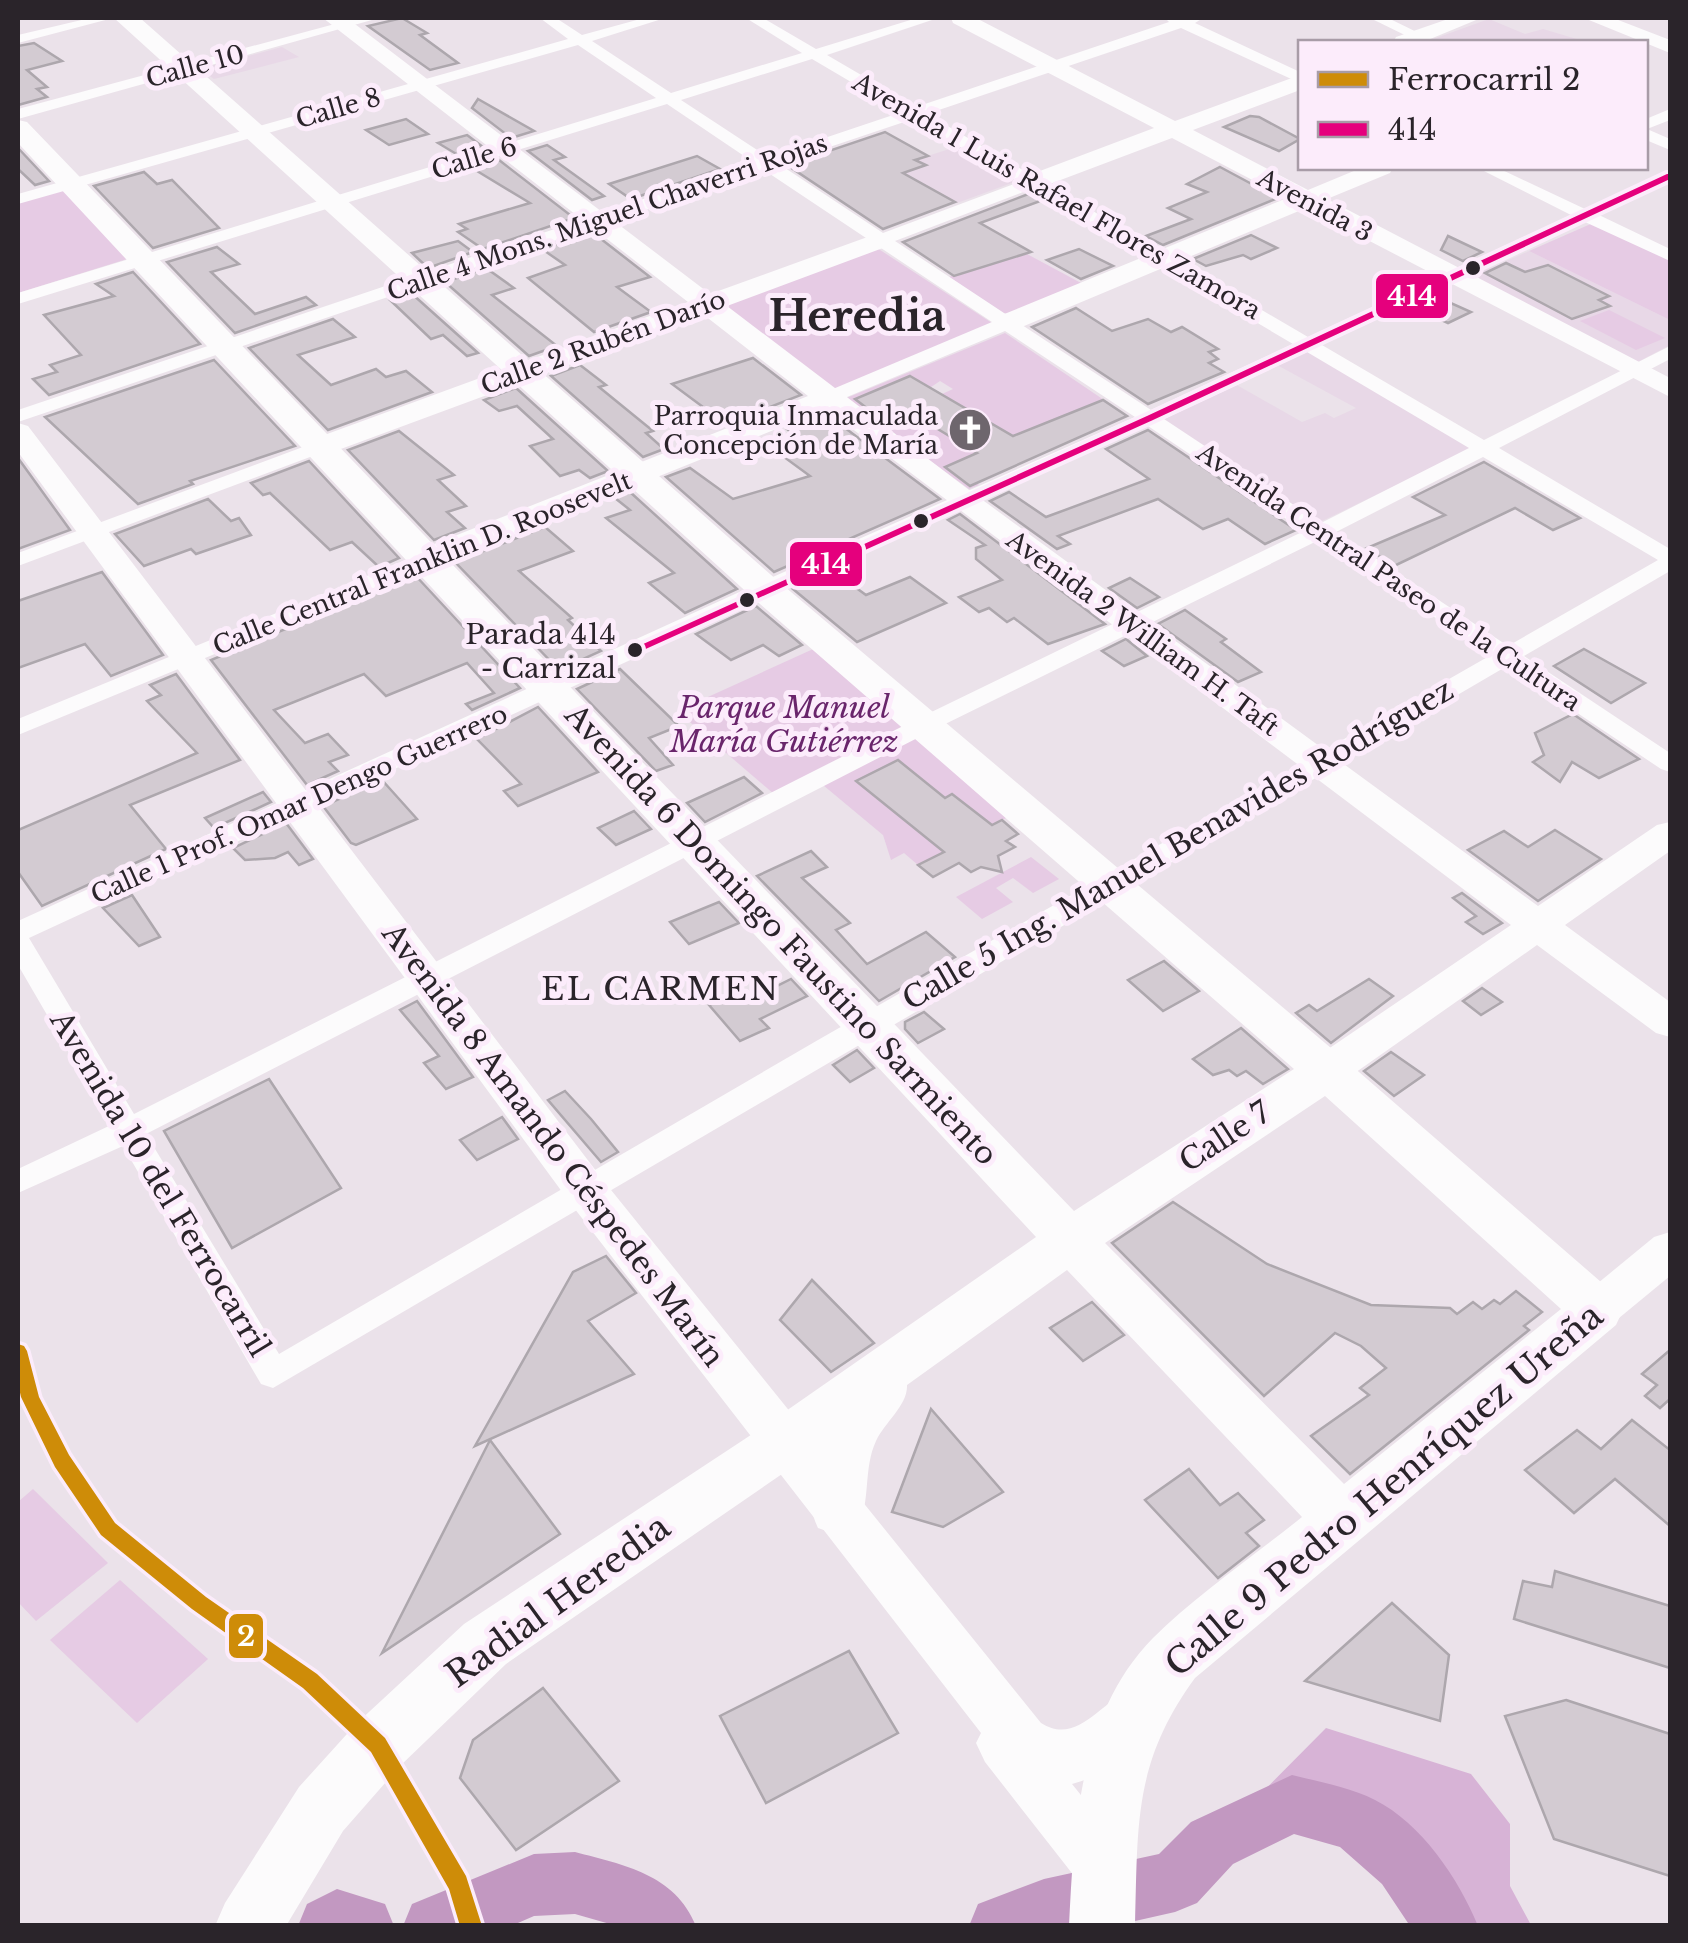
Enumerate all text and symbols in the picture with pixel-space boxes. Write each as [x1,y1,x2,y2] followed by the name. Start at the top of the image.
[143,38,248,94] street label: Calle 10
[1298,40,1648,170] legend
[1388,61,1580,98] text: Ferrocarril 2
[846,66,1266,326] street label: Avenida 1 Luis Rafael Flores Zamora
[292,82,384,135] street label: Calle 8
[1388,111,1436,148] text: 414
[383,127,831,308] street label: Calle 4 Mons. Miguel Chaverri Rojas
[428,131,521,186] street label: Calle 6
[1251,162,1378,249] street label: Avenida 3
[1463,258,1483,278] unlabelled marker
[1374,272,1450,320] line badge: 414
[1387,279,1437,314] text: 414
[476,284,730,401] street label: Calle 2 Rubén Darío
[769,290,946,342] district label: Heredia
[654,401,938,461] place label: Parroquia Inmaculada Concepción de María
[947,407,993,453] church icon: Parroquia Inmaculada Concepción de María
[1190,436,1587,718] street label: Avenida Central Paseo de la Cultura
[208,465,637,662] street label: Calle Central Franklin D. Roosevelt
[911,511,931,531] unlabelled marker
[1000,523,1286,743] street label: Avenida 2 William H. Taft
[788,540,864,588] line badge: 414
[801,547,851,582] text: 414
[737,590,757,610] unlabelled marker
[465,617,616,686] place label: Parada 414 - Carrizal
[625,640,645,660] marker: Parada 414 - Carrizal
[896,671,1460,1018] street label: Calle 5 Ing. Manuel Benavides Rodríguez
[669,689,898,760] park label: Parque Manuel María Gutiérrez
[557,696,1005,1173] street label: Avenida 6 Domingo Faustino Sarmiento
[86,698,512,911] street label: Calle 1 Prof. Omar Dengo Guerrero
[374,915,732,1374] street label: Avenida 8 Amando Céspedes Marín
[541,969,781,1009] district label: EL CARMEN
[42,1003,278,1363] street label: Avenida 10 del Ferrocarril
[1172,1093,1278,1180] street label: Calle 7
[1156,1293,1612,1685] street label: Calle 9 Pedro Henríquez Ureña
[437,1505,679,1696] street label: Radial Heredia
[227,1612,265,1660] line badge: 2
[237,1619,255,1654] text: 2

